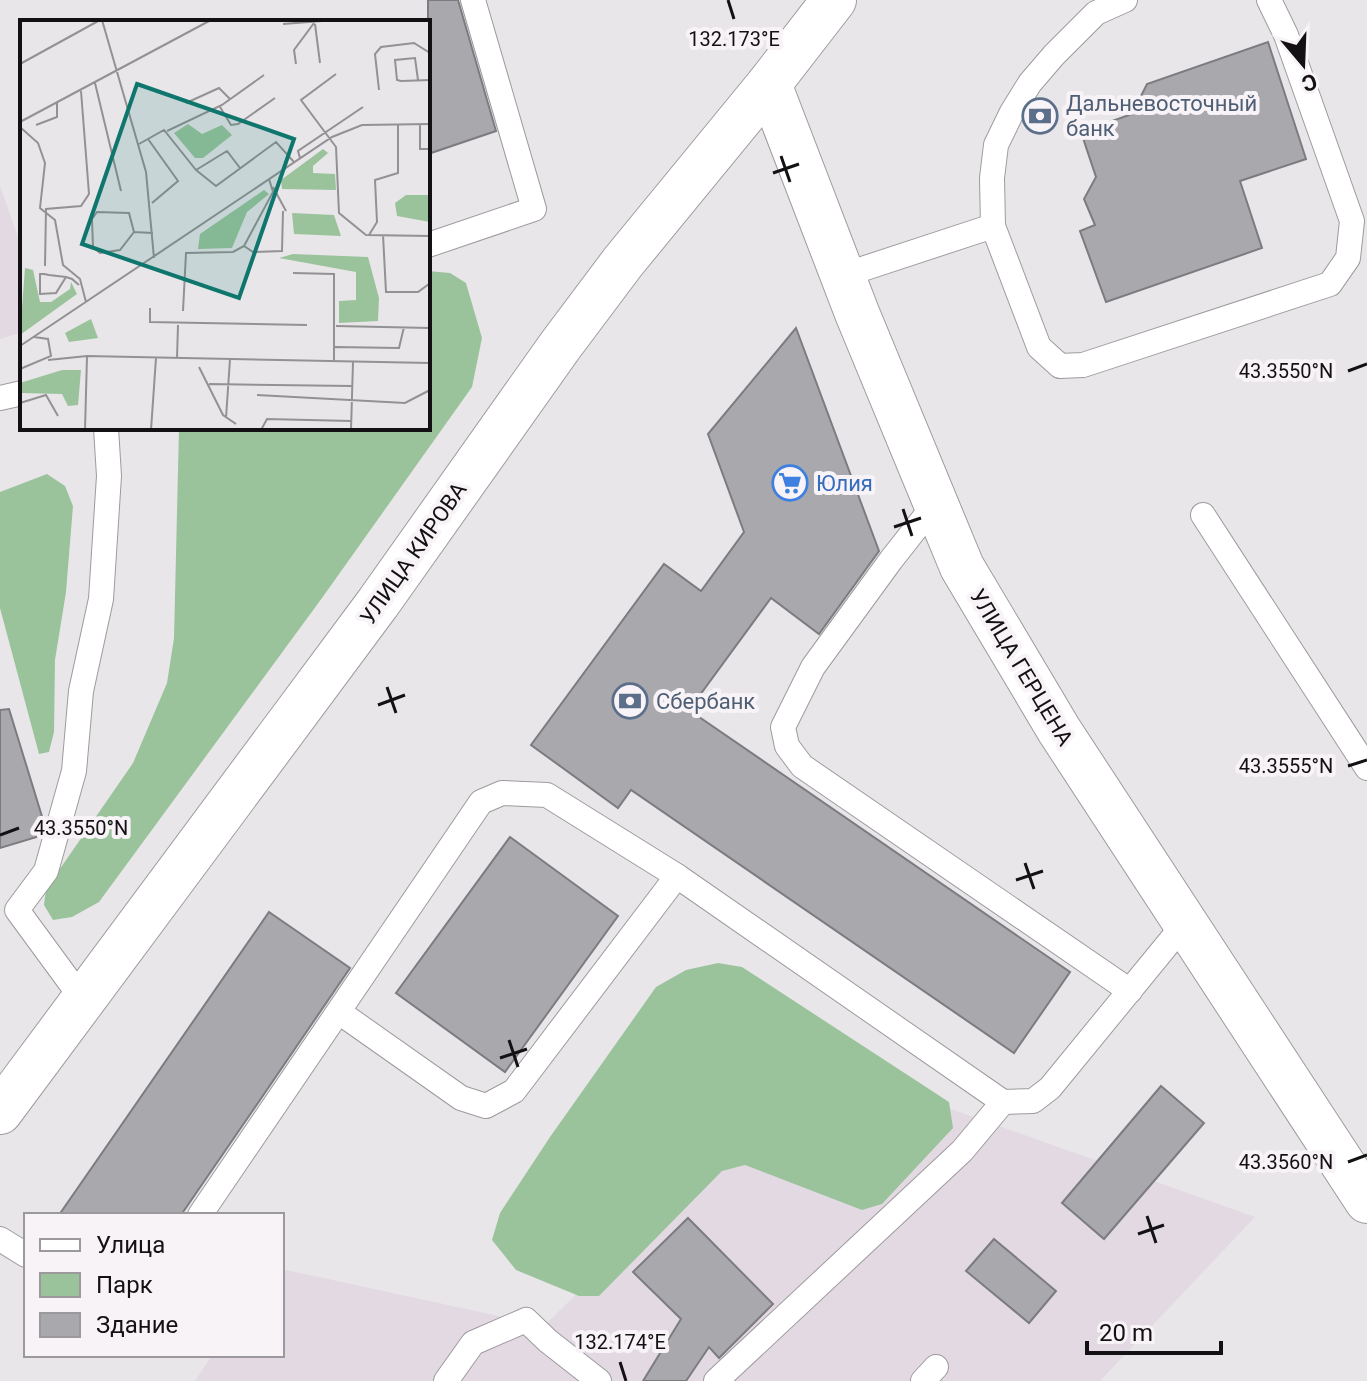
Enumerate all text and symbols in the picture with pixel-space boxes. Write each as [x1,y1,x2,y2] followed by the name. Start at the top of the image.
[20,20,430,430] inset map
[1263,24,1343,104] north arrow
[688,27,780,51] text: 132.173°E
[1298,68,1320,97] text: С
[1066,91,1257,141] place label: Дальневосточный банк
[1021,97,1059,135] bank icon: Дальневосточный банк
[1239,359,1333,383] text: 43.3550°N
[771,464,809,502] supermarket icon: Юлия
[816,471,873,496] place label: Юлия
[355,477,472,629] street label: УЛИЦА КИРОВА
[965,584,1078,751] street label: УЛИЦА ГЕРЦЕНА
[611,682,649,720] bank icon: Сбербанк
[656,689,755,714] place label: Сбербанк
[1239,754,1333,778] text: 43.3555°N
[34,816,128,840] text: 43.3550°N
[1239,1150,1333,1174] text: 43.3560°N
[24,1213,284,1357] legend
[96,1231,165,1259] text: Улица
[96,1271,153,1299] text: Парк
[1087,1305,1221,1355] scale bar
[96,1311,178,1339] text: Здание
[1099,1319,1153,1347] text: 20 m
[574,1330,666,1354] text: 132.174°E

